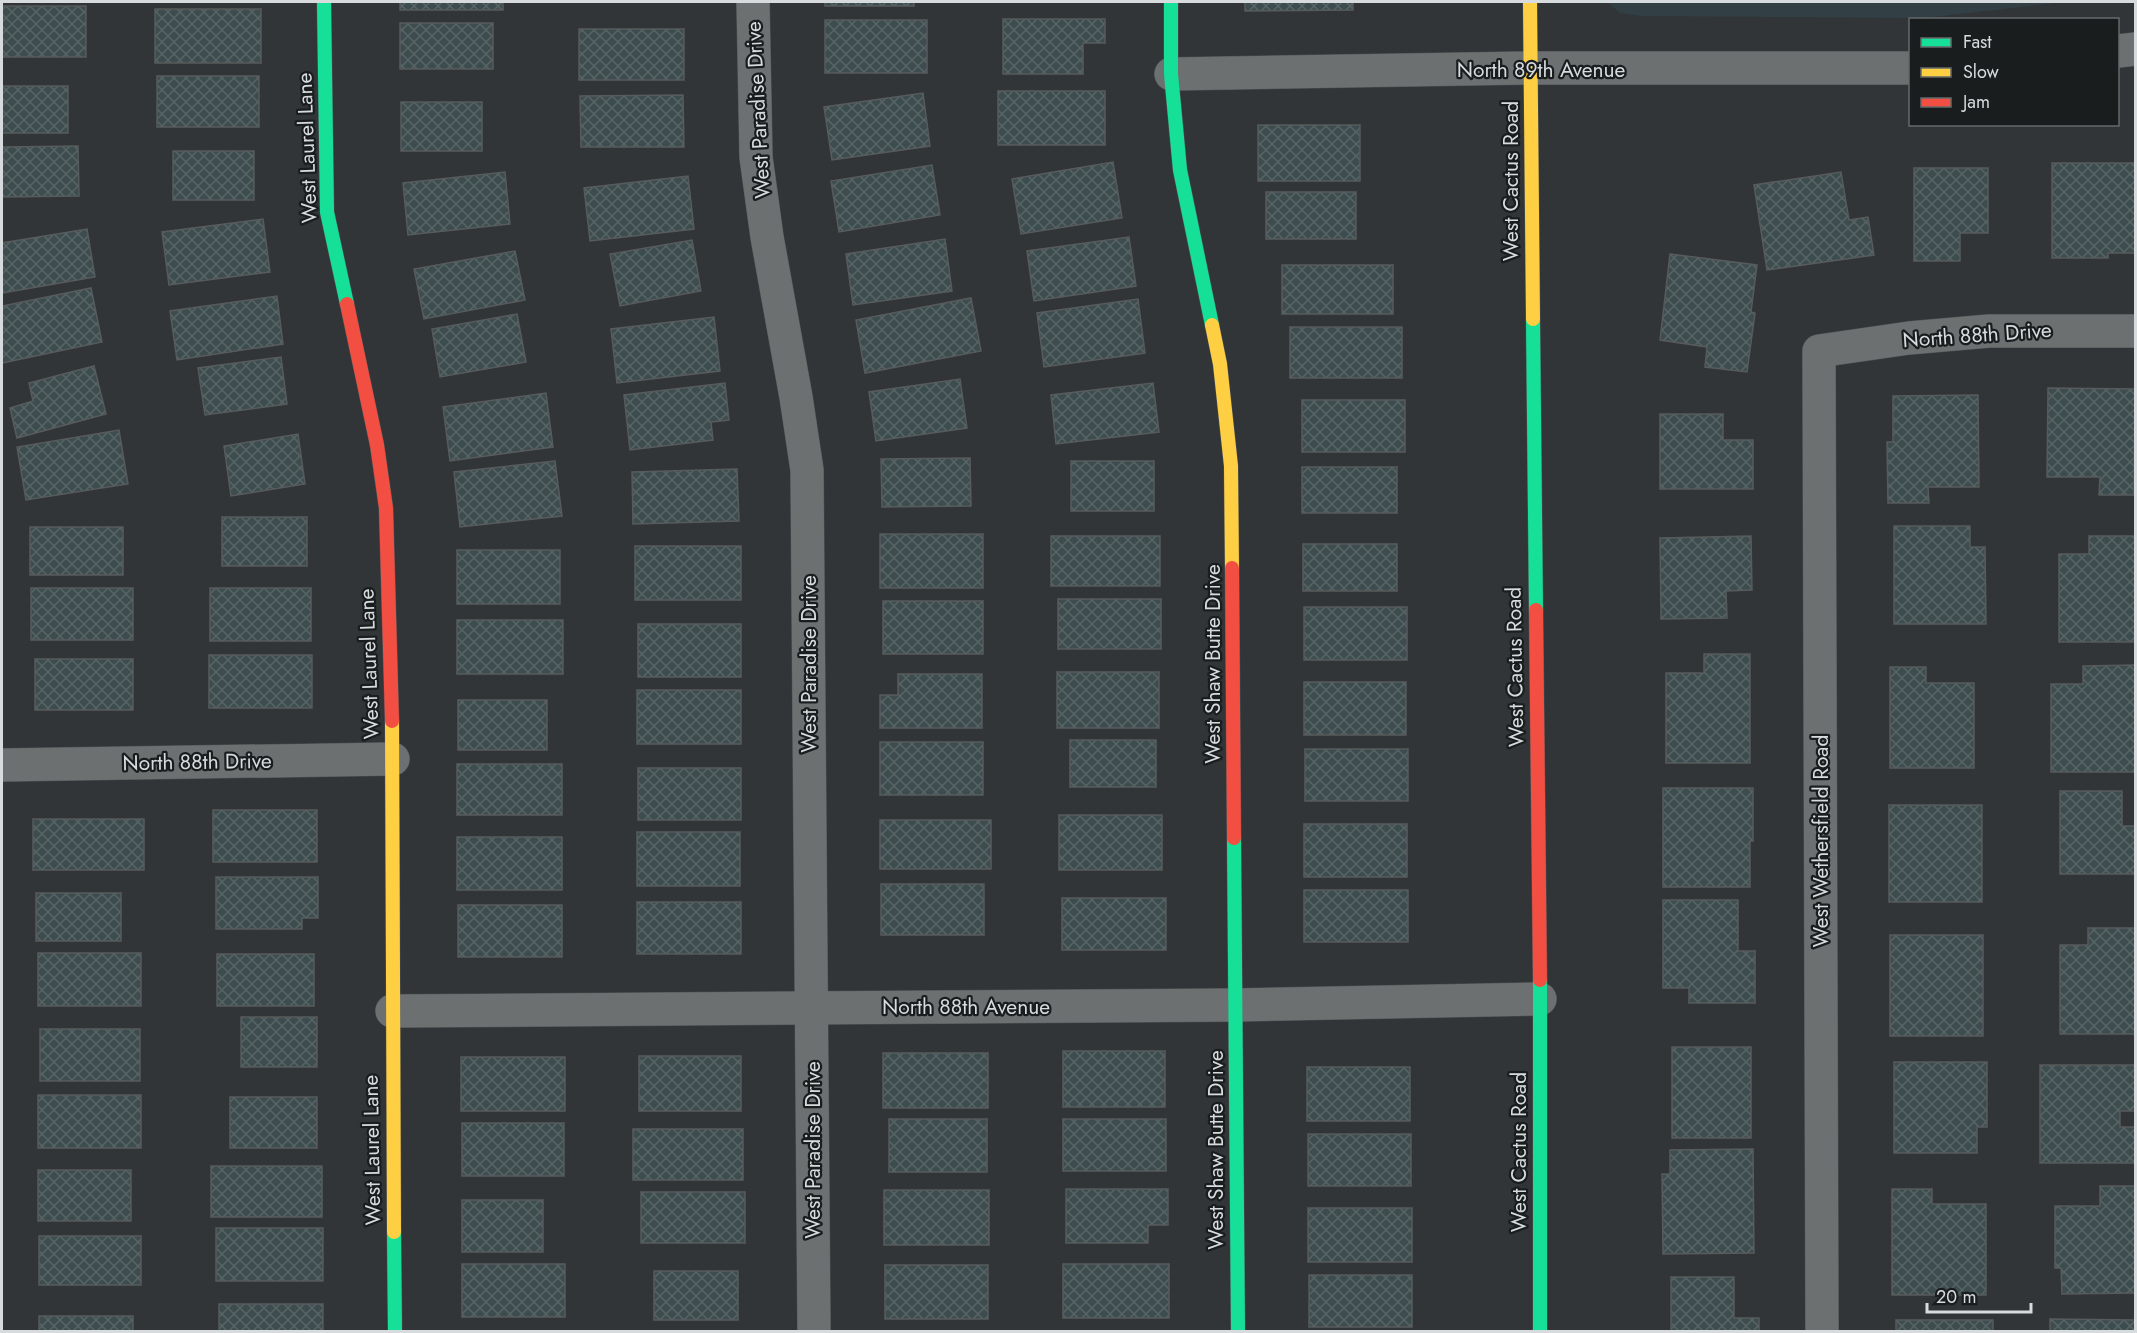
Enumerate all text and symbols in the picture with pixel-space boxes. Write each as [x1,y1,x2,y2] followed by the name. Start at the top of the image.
[1909,18,2119,126] legend
[738,20,778,200] street label: West Paradise Drive
[1963,29,1992,55] text: Fast
[1457,55,1626,85] street label: North 89th Avenue
[1963,59,2000,85] text: Slow
[289,72,325,224] street label: West Laurel Lane
[1961,89,1990,115] text: Jam
[1496,101,1526,261] street label: West Cactus Road
[1901,315,2053,355] street label: North 88th Drive
[1198,564,1228,764] street label: West Shaw Butte Drive
[794,575,824,753] street label: West Paradise Drive
[1499,587,1531,747] street label: West Cactus Road
[351,588,387,740] street label: West Laurel Lane
[1806,735,1836,947] street label: West Wethersfield Road
[122,746,272,778] street label: North 88th Drive
[882,992,1050,1022] street label: North 88th Avenue
[1201,1050,1231,1250] street label: West Shaw Butte Drive
[798,1061,828,1239] street label: West Paradise Drive
[1504,1072,1534,1232] street label: West Cactus Road
[356,1074,388,1226] street label: West Laurel Lane
[1927,1276,2030,1314] scale bar
[1936,1284,1976,1310] text: 20 m

